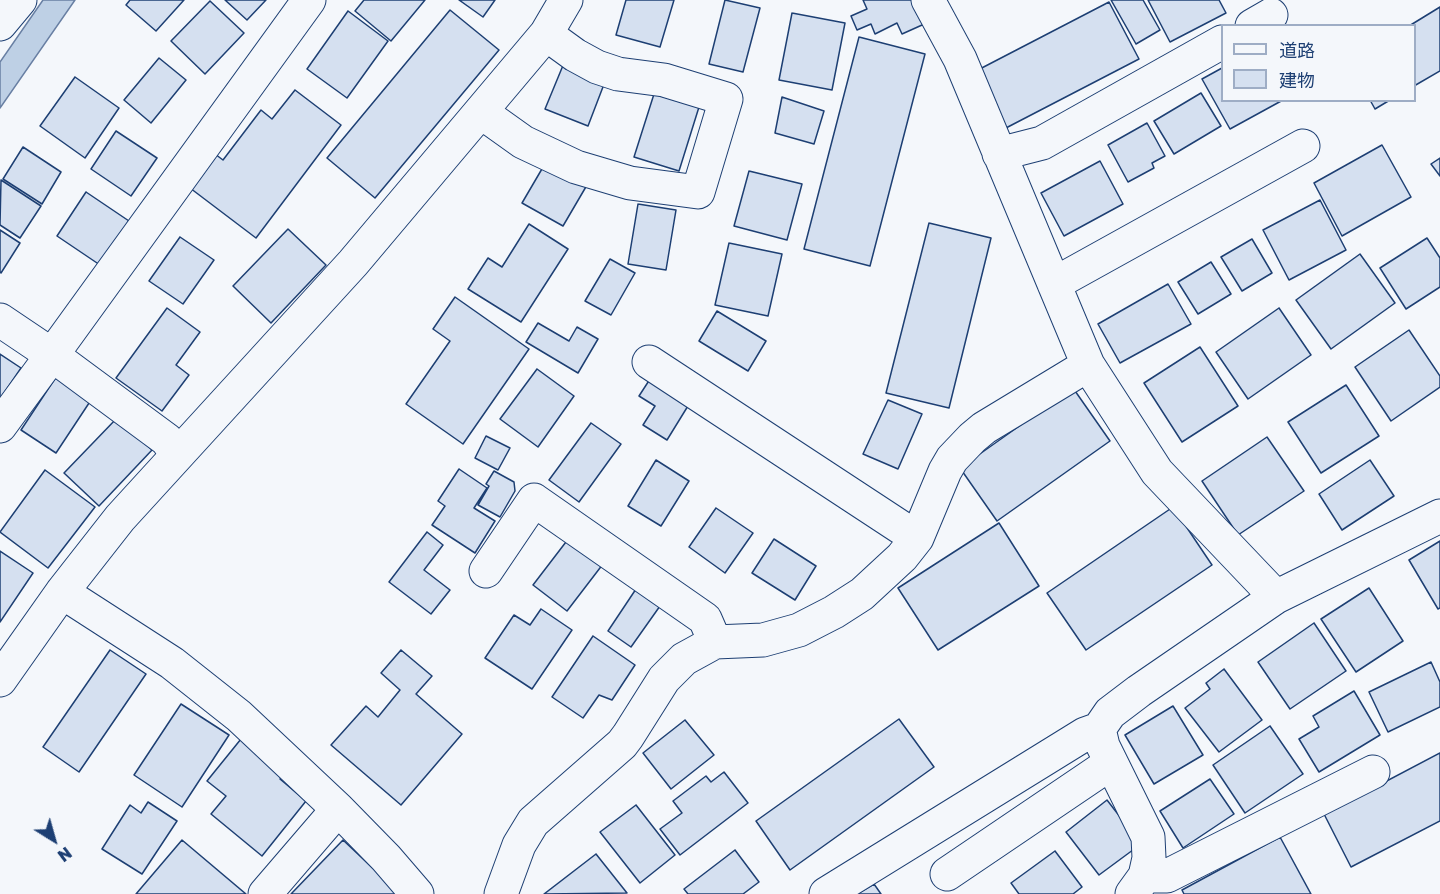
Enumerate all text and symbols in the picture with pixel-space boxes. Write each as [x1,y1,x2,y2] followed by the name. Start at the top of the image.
[1221,24,1416,102] legend
[1279,39,1315,61] text: 道路
[1279,69,1315,91] text: 建物
[24,810,84,870] north arrow
[54,843,76,866] text: N

